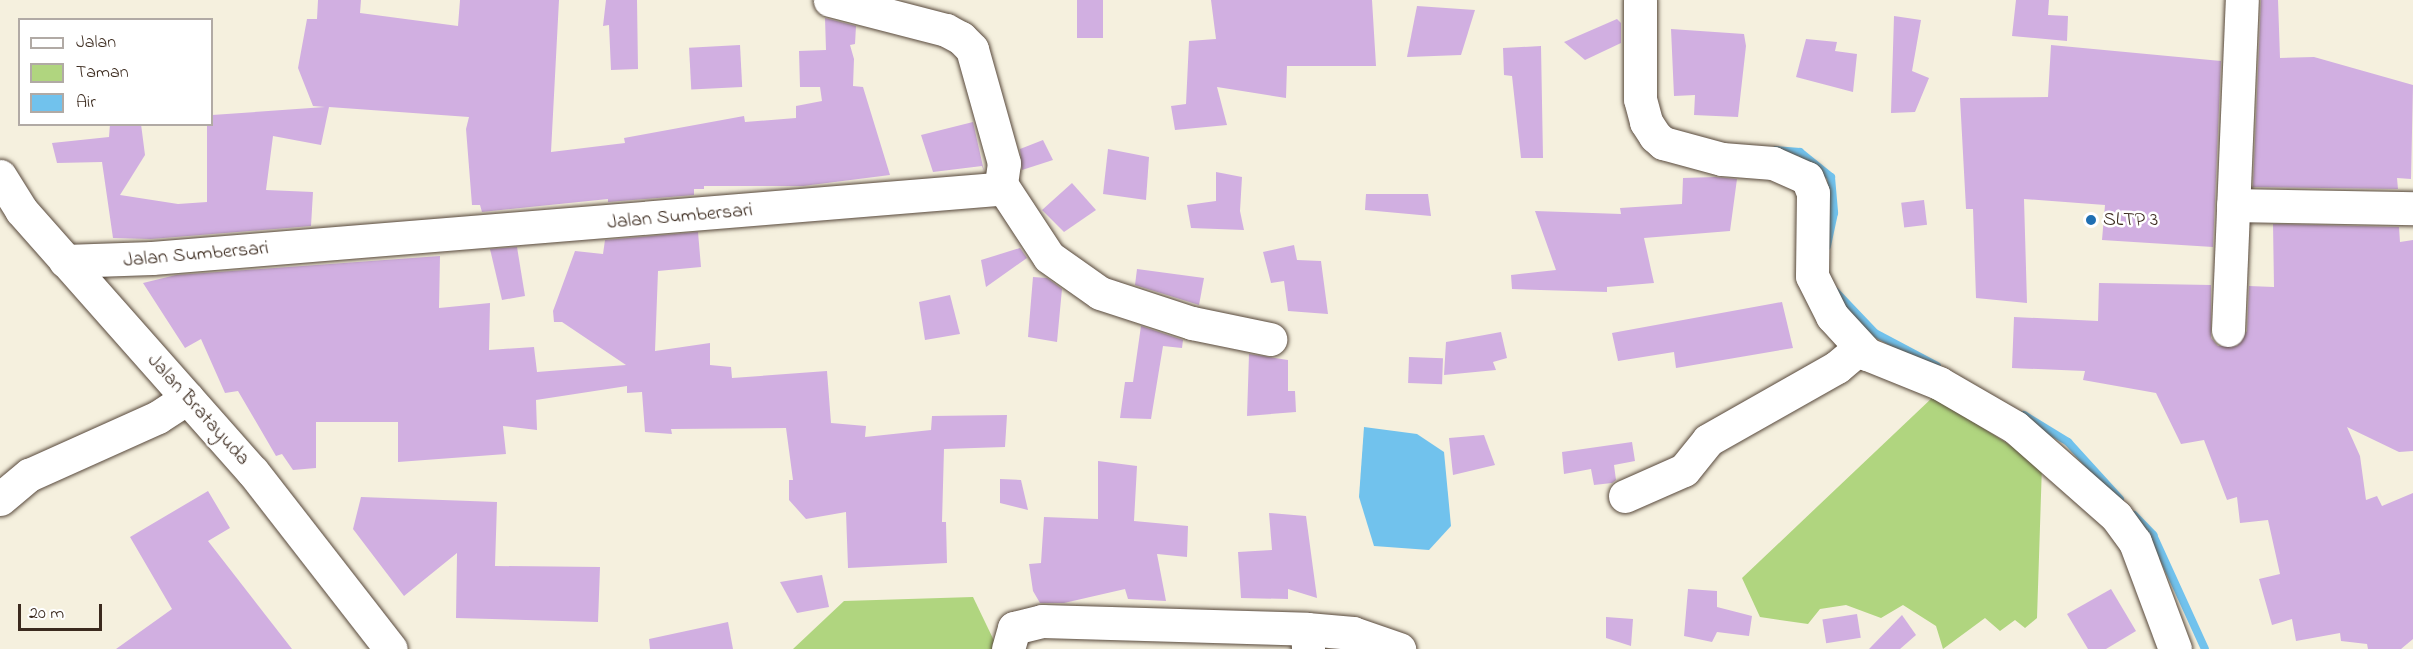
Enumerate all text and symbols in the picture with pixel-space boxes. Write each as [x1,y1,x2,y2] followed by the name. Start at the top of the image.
[18,18,213,126] legend
[76,30,116,56] text: Jalan
[76,60,129,86] text: Taman
[76,90,96,116] text: Air
[606,199,754,235] street label: Jalan Sumbersari
[2103,208,2158,232] place label: SLTP 3
[2084,213,2098,227] marker: SLTP 3
[122,237,270,273] street label: Jalan Sumbersari
[142,349,254,471] street label: Jalan Bratayuda
[21,592,105,630] scale bar
[29,601,64,627] text: 20 m

